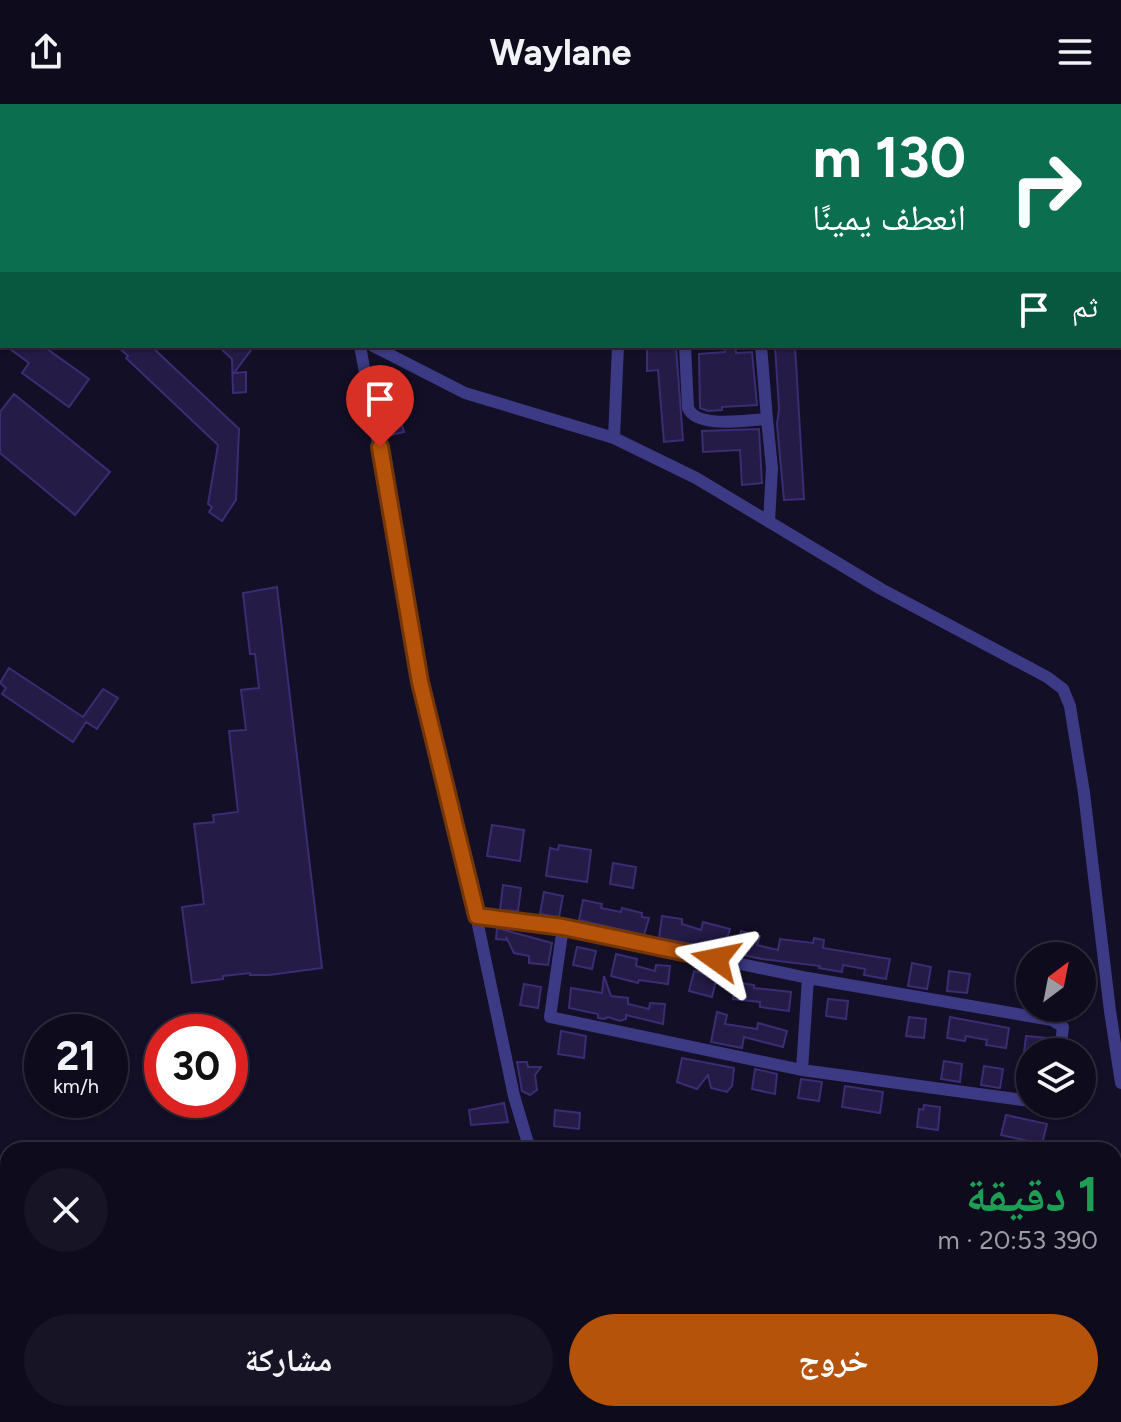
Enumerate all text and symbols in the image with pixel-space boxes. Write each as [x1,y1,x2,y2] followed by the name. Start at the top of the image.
[24,30,68,74] icon: share
[1053,30,1097,74] icon: menu
[490,31,631,74] text: Waylane
[813,124,966,191] text: 130 m
[994,136,1098,240] icon: right
[812,196,966,239] text: انعطف يمينًا
[1012,288,1056,332] icon: arrive
[1072,288,1098,325] text: ثم
[346,365,414,447] pin
[358,377,402,421] icon: arrive
[674,917,758,1001] position arrow
[1016,942,1096,1022] north arrow
[1016,942,1096,1118] map controls
[144,1014,248,1118] speed limit sign: 30
[56,1032,96,1080] text: 21
[1016,1038,1096,1118] button: layers
[53,1074,99,1098] text: km/h
[966,1165,1098,1223] text: 1 دقيقة
[24,1168,108,1252] button: close
[938,1224,1098,1256] text: 390 m · 20:53
[24,1314,553,1406] button: مشاركة
[569,1314,1098,1406] button: خروج

